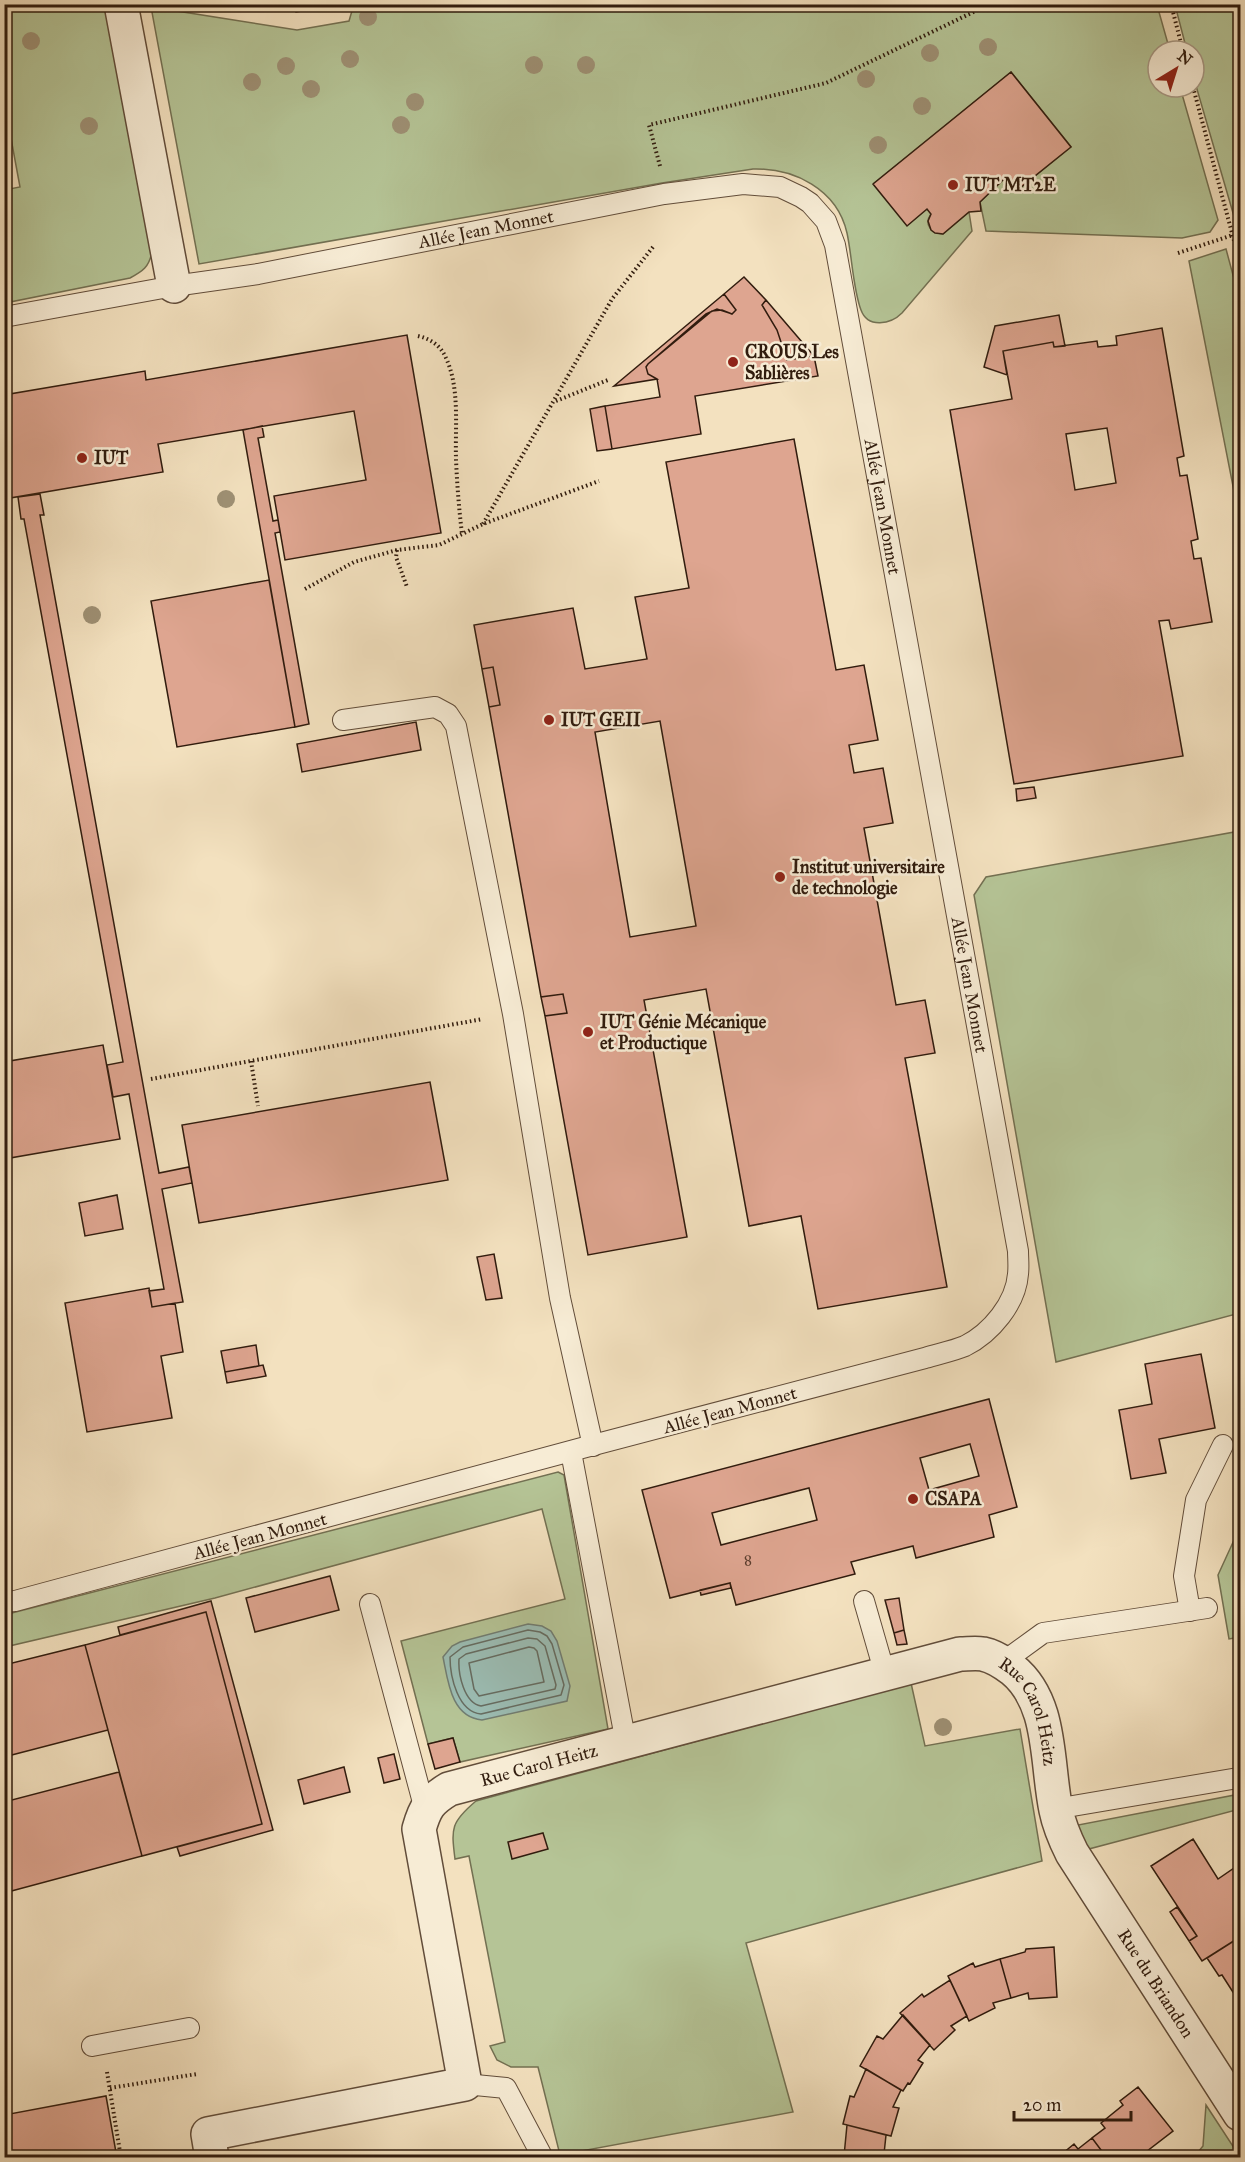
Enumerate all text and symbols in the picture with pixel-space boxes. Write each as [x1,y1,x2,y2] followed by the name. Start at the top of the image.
[1146,39,1206,99] north arrow
[1174,46,1196,69] text: N
[965,174,1056,196] place label: IUT MT2E
[946,178,960,192] marker: IUT MT2E
[415,205,556,253] street label: Allée Jean Monnet
[745,341,839,384] place label: CROUS Les Sablières
[726,355,740,369] marker: CROUS Les Sablières
[859,436,906,577] street label: Allée Jean Monnet
[94,447,129,469] place label: IUT
[75,451,89,465] marker: IUT
[561,709,641,731] place label: IUT GEII
[542,713,556,727] marker: IUT GEII
[792,856,945,900] place label: Institut universitaire de technologie
[773,870,787,884] marker: Institut universitaire de technologie
[946,914,993,1055] street label: Allée Jean Monnet
[600,1011,767,1055] place label: IUT Génie Mécanique et Productique
[581,1025,595,1039] marker: IUT Génie Mécanique et Productique
[660,1381,800,1440] street label: Allée Jean Monnet
[925,1488,983,1510] place label: CSAPA
[906,1492,920,1506] marker: CSAPA
[190,1507,330,1566] street label: Allée Jean Monnet
[744,1551,752,1569] house number: 8
[995,1652,1061,1767] street label: Rue Carol Heitz
[478,1739,600,1791] street label: Rue Carol Heitz
[1113,1925,1199,2042] street label: Rue du Briandon
[1014,2084,1131,2122] scale bar
[1023,2094,1061,2116] text: 20 m

